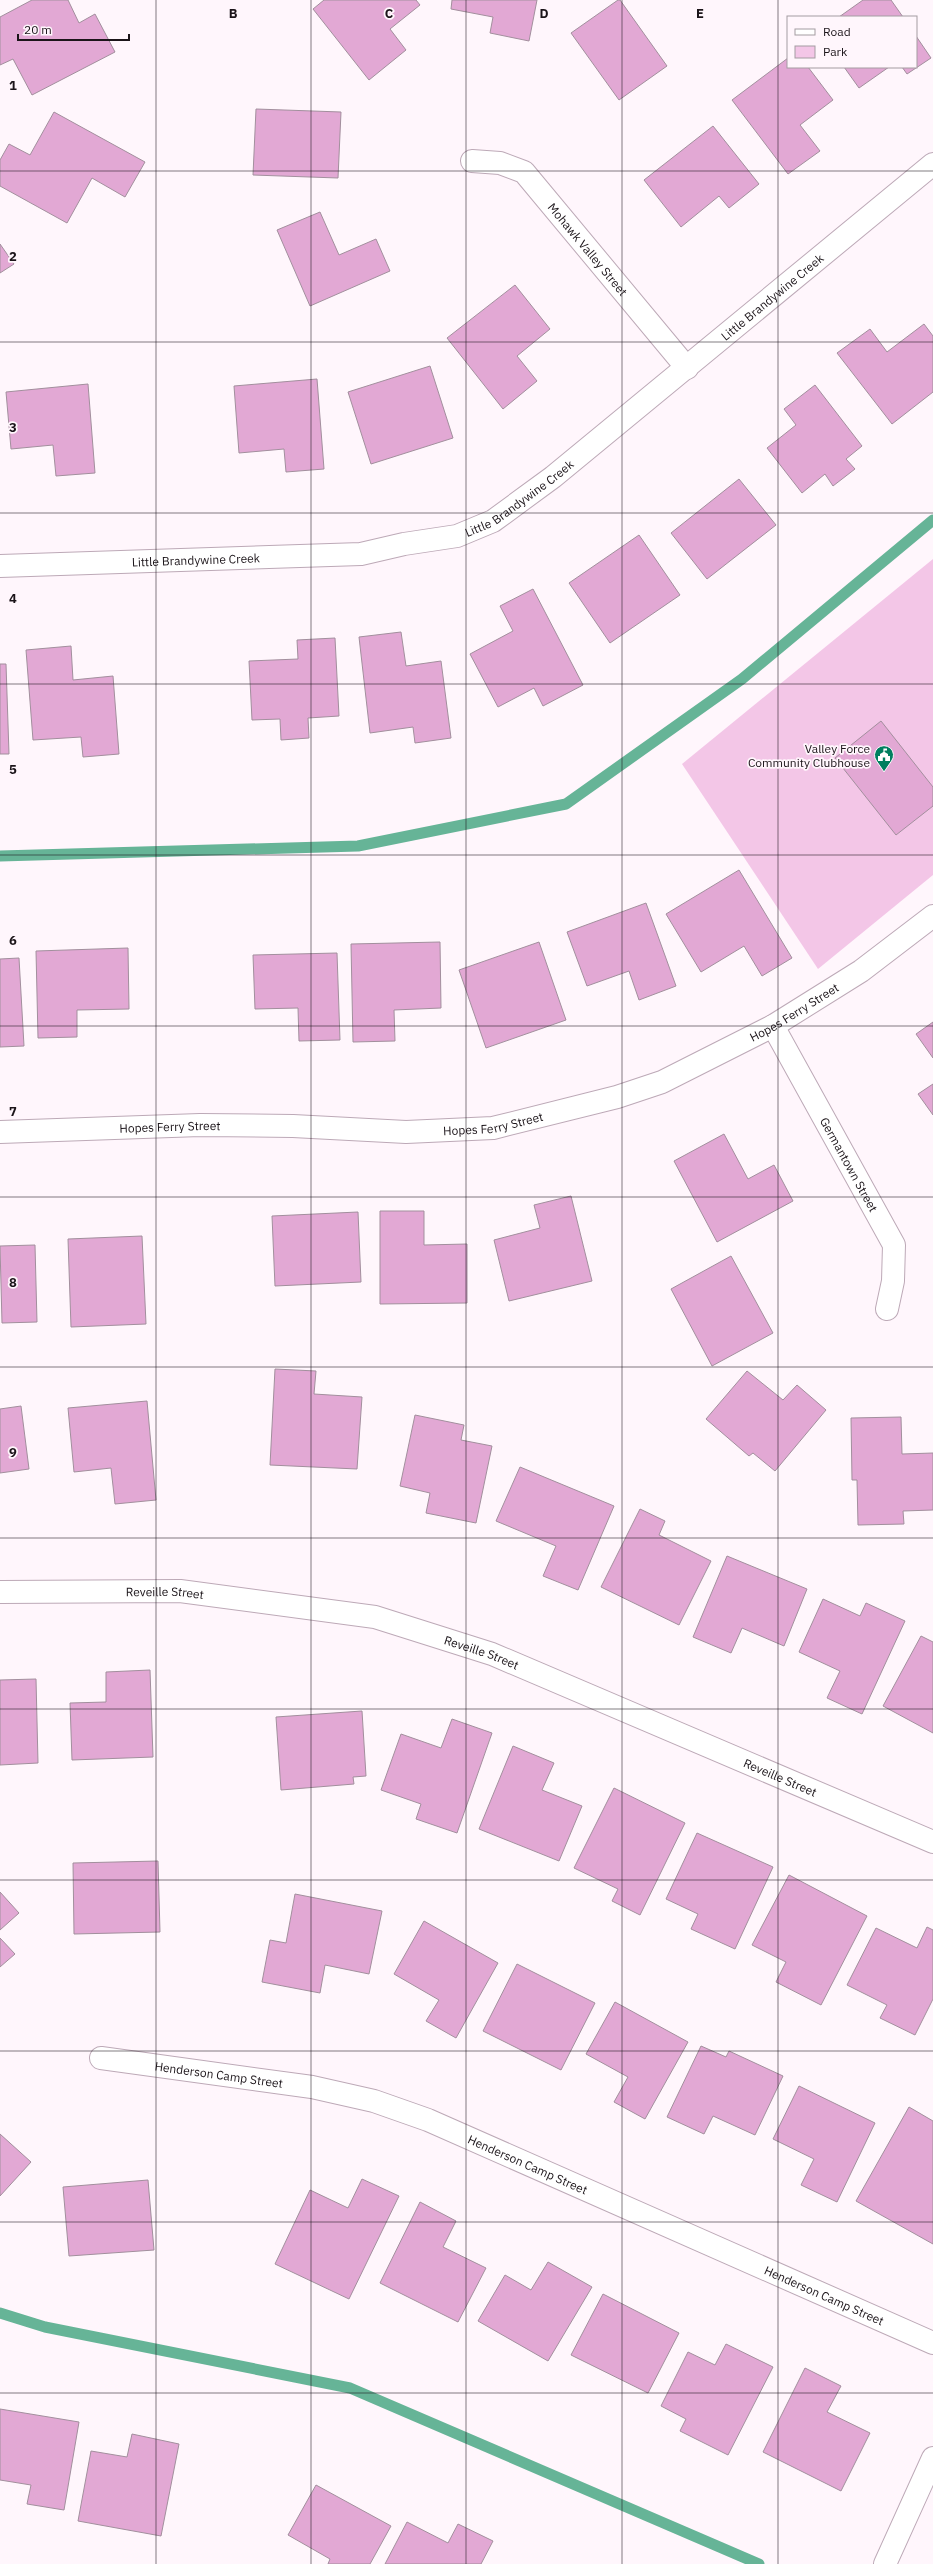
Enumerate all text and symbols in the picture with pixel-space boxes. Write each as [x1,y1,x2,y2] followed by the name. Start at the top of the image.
[229,5,238,22] text: B
[385,5,394,22] text: C
[539,5,549,22] text: D
[696,5,704,22] text: E
[18,16,129,42] scale bar
[787,16,917,68] legend
[24,22,52,37] text: 20 m
[823,24,851,39] text: Road
[823,44,848,59] text: Park
[9,77,17,94] text: 1
[545,200,631,299] street label: Mohawk Valley Street
[9,248,17,265] text: 2
[718,250,827,343] street label: Little Brandywine Creek
[9,419,17,436] text: 3
[462,456,577,540] street label: Little Brandywine Creek
[132,550,261,569] street label: Little Brandywine Creek
[9,590,17,607] text: 4
[748,741,870,770] place label: Valley Force Community Clubhouse
[873,744,895,772] public building icon: Valley Force Community Clubhouse
[9,761,17,778] text: 5
[9,932,17,949] text: 6
[747,980,841,1044] street label: Hopes Ferry Street
[9,1103,17,1120] text: 7
[443,1108,545,1138] street label: Hopes Ferry Street
[817,1114,882,1214] street label: Germantown Street
[119,1117,221,1135] street label: Hopes Ferry Street
[9,1274,17,1291] text: 8
[9,1444,17,1461] text: 9
[126,1583,205,1602] street label: Reveille Street
[442,1632,521,1672] street label: Reveille Street
[741,1755,819,1799] street label: Reveille Street
[154,2058,284,2090] street label: Henderson Camp Street
[466,2131,590,2197] street label: Henderson Camp Street
[762,2262,886,2328] street label: Henderson Camp Street

